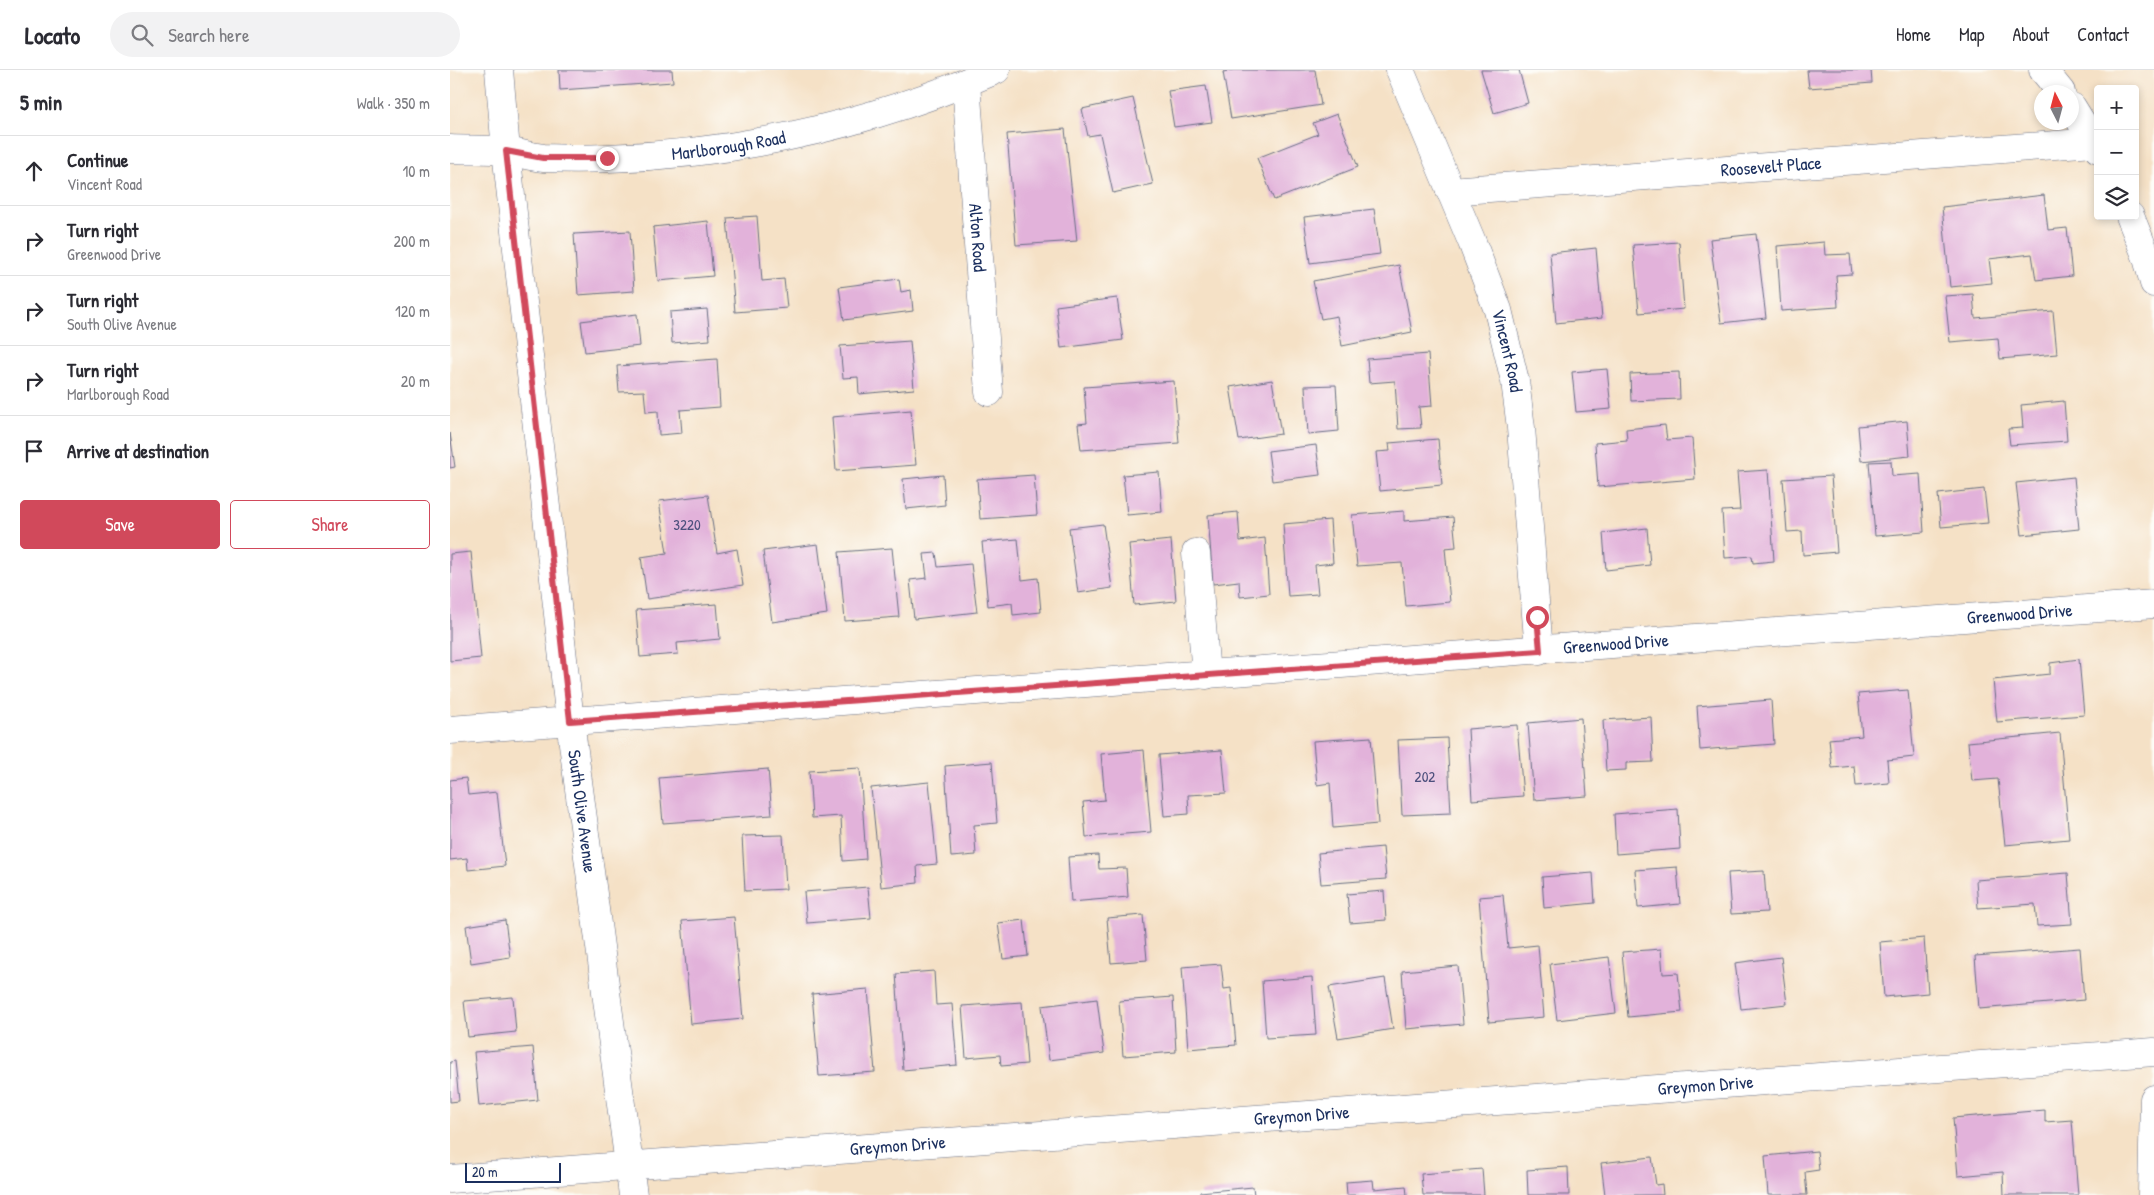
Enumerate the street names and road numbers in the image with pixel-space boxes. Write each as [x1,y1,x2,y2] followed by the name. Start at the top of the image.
[670,124,788,166] street label: Marlborough Road
[1720,150,1822,182] street label: Roosevelt Place
[963,202,993,273] street label: Alton Road
[1486,306,1529,393] street label: Vincent Road
[1966,597,2073,630] street label: Greenwood Drive
[1562,627,1670,660] street label: Greenwood Drive
[562,748,603,874] street label: South Olive Avenue
[1657,1069,1754,1101] street label: Greymon Drive
[1253,1099,1350,1131] street label: Greymon Drive
[849,1129,947,1161] street label: Greymon Drive

